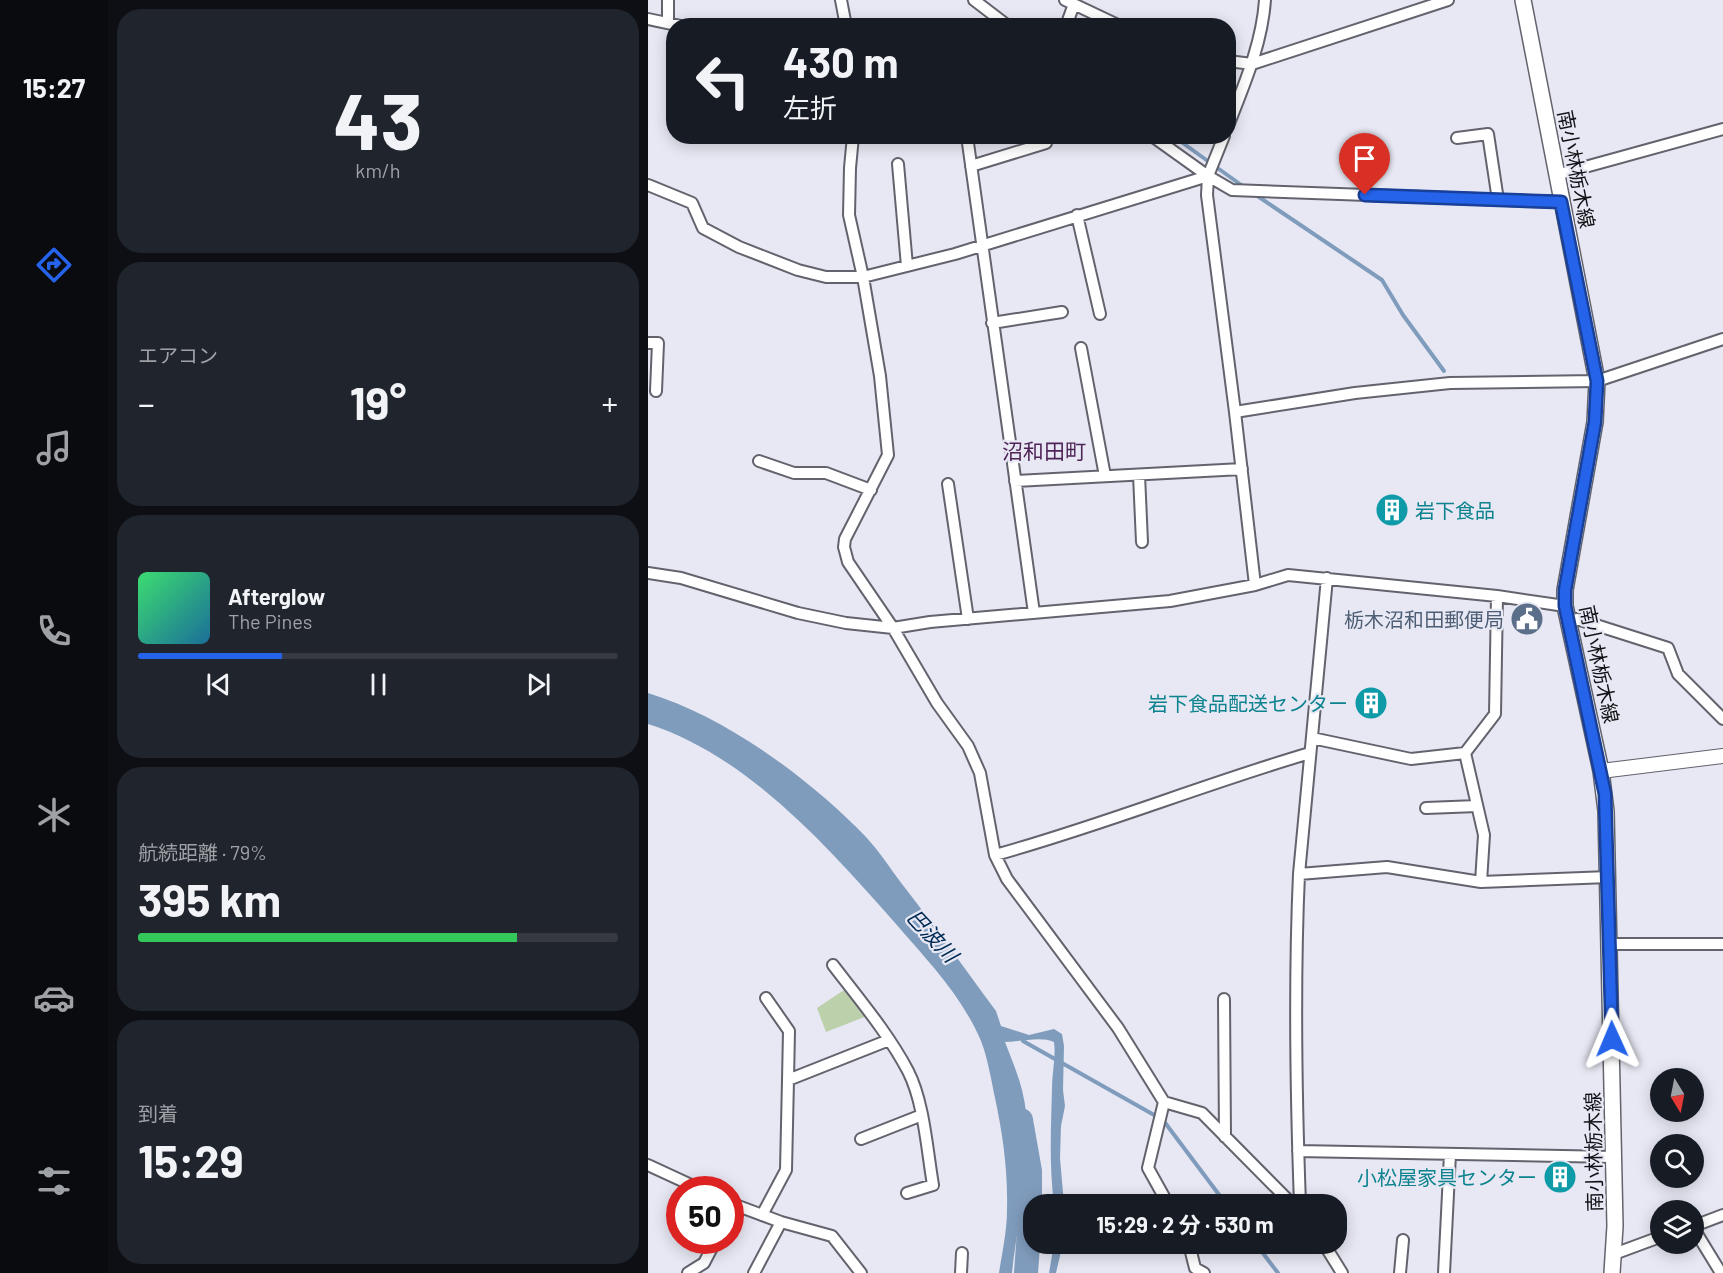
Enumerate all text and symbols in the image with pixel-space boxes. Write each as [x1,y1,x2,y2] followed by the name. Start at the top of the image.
[783,36,899,86] text: 430 m
[684,42,762,120] icon: left
[23,71,85,103] text: 15:27
[333,72,423,166] text: 43
[783,91,837,123] text: 左折
[1554,108,1600,230] street label: 南小林栃木線
[1339,133,1390,195] pin
[1348,142,1381,175] icon: arrive
[355,158,401,182] text: km/h
[33,244,75,286] icon: directions
[138,343,218,367] text: エアコン
[350,375,406,429] text: 19°
[138,383,155,423] text: −
[602,383,618,423] text: +
[33,427,75,469] icon: music
[1002,438,1086,463] district label: 沼和田町
[1374,492,1410,528] building icon: 岩下食品
[1415,498,1495,522] place label: 岩下食品
[228,583,325,609] text: Afterglow
[1509,601,1545,637] public building icon: 栃木沼和田郵便局
[1576,603,1624,725] street label: 南小林栃木線
[1344,607,1504,631] place label: 栃木沼和田郵便局
[228,609,312,633] text: The Pines
[33,610,75,652] icon: phone
[202,668,235,701] icon: previous
[362,668,395,701] icon: pause
[522,668,555,701] icon: next
[1353,685,1389,721] building icon: 岩下食品配送センター
[1148,691,1348,715] place label: 岩下食品配送センター
[33,794,75,836] icon: climate
[138,840,267,864] text: 航続距離 · 79%
[138,872,281,926] text: 395 km
[902,903,965,968] water label: 巴波川
[33,977,75,1019] icon: car
[1580,1007,1644,1071] position arrow
[1650,1068,1704,1122] north arrow
[1650,1068,1704,1254] map controls
[1580,1092,1606,1212] street label: 南小林栃木線
[138,1101,178,1125] text: 到着
[138,1133,244,1187] text: 15:29
[1650,1134,1704,1188] button: search
[1542,1159,1578,1195] building icon: 小松屋家具センター
[33,1160,75,1202] icon: filters
[1357,1165,1537,1189] place label: 小松屋家具センター
[666,1176,744,1254] speed limit sign: 50
[1650,1200,1704,1254] button: layers
[1096,1211,1274,1237] text: 15:29 · 2 分 · 530 m

